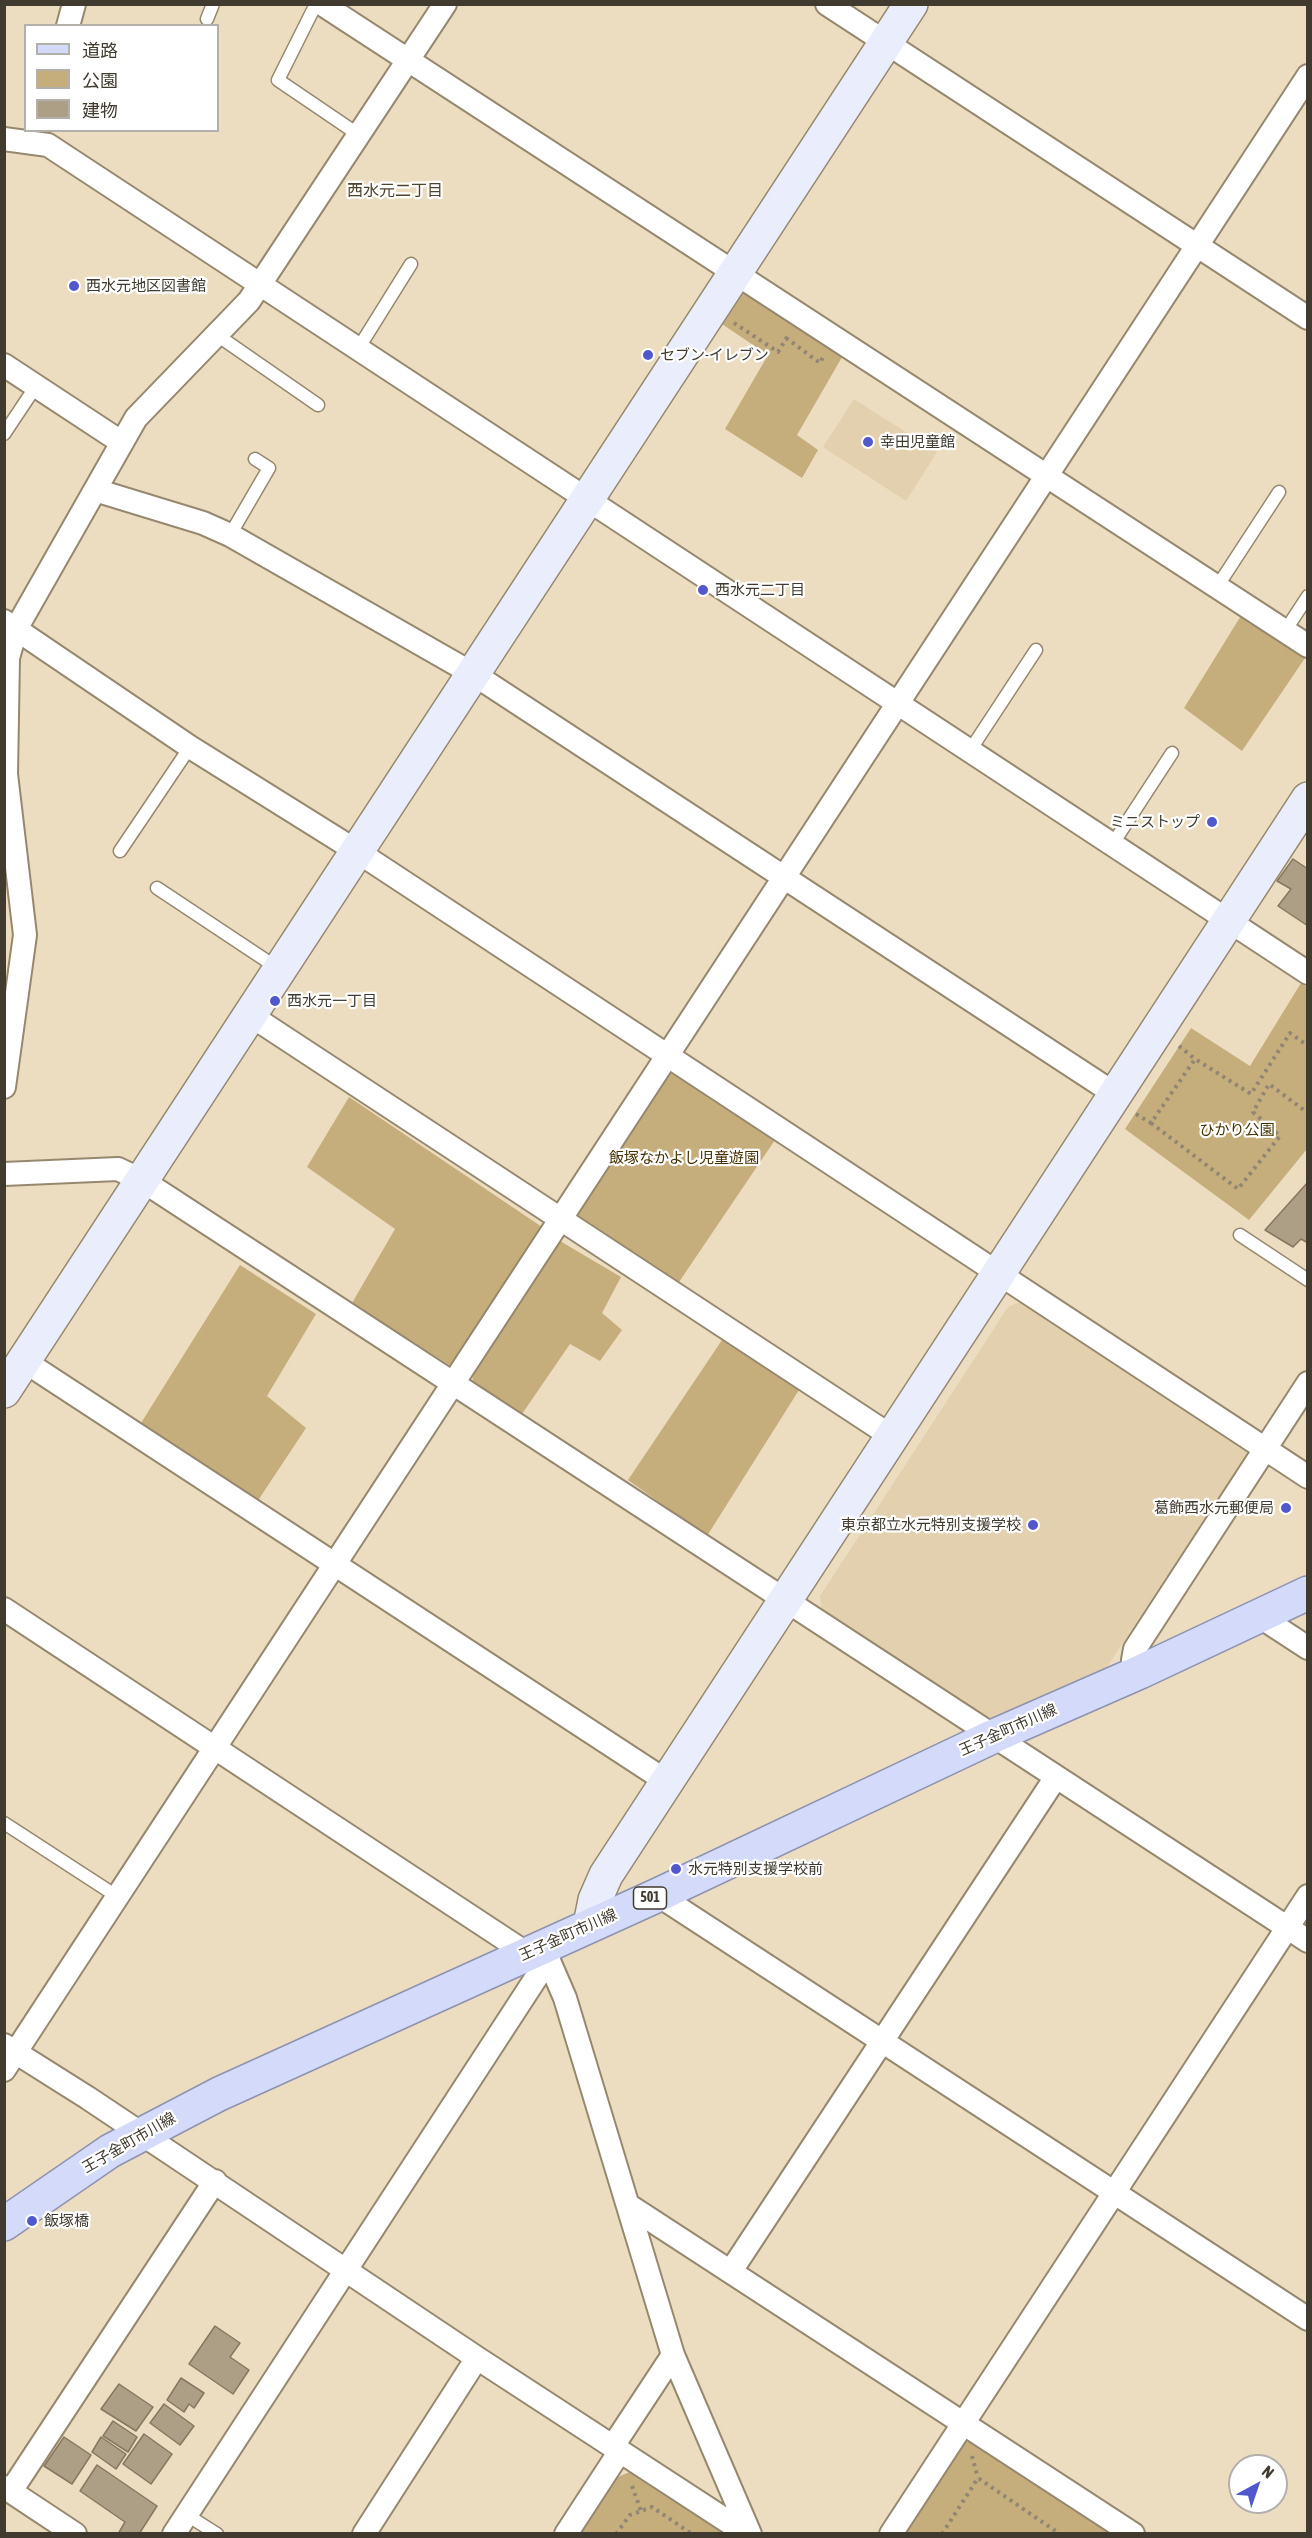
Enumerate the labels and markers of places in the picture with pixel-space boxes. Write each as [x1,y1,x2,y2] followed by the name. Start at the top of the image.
[86,277,206,295] place label: 西水元地区図書館
[67,279,81,293] marker: 西水元地区図書館
[660,346,769,364] place label: セブン-イレブン
[641,348,655,362] marker: セブン-イレブン
[880,433,955,451] place label: 幸田児童館
[861,435,875,449] marker: 幸田児童館
[715,581,805,599] place label: 西水元二丁目
[696,583,710,597] marker: 西水元二丁目
[1110,813,1200,831] place label: ミニストップ
[1205,815,1219,829] marker: ミニストップ
[287,992,377,1010] place label: 西水元一丁目
[268,994,282,1008] marker: 西水元一丁目
[1154,1499,1274,1517] place label: 葛飾西水元郵便局
[1279,1501,1293,1515] marker: 葛飾西水元郵便局
[841,1516,1021,1534] place label: 東京都立水元特別支援学校
[1026,1518,1040,1532] marker: 東京都立水元特別支援学校
[688,1860,823,1878] place label: 水元特別支援学校前
[669,1862,683,1876] marker: 水元特別支援学校前
[44,2212,89,2230] place label: 飯塚橋
[25,2214,39,2228] marker: 飯塚橋

